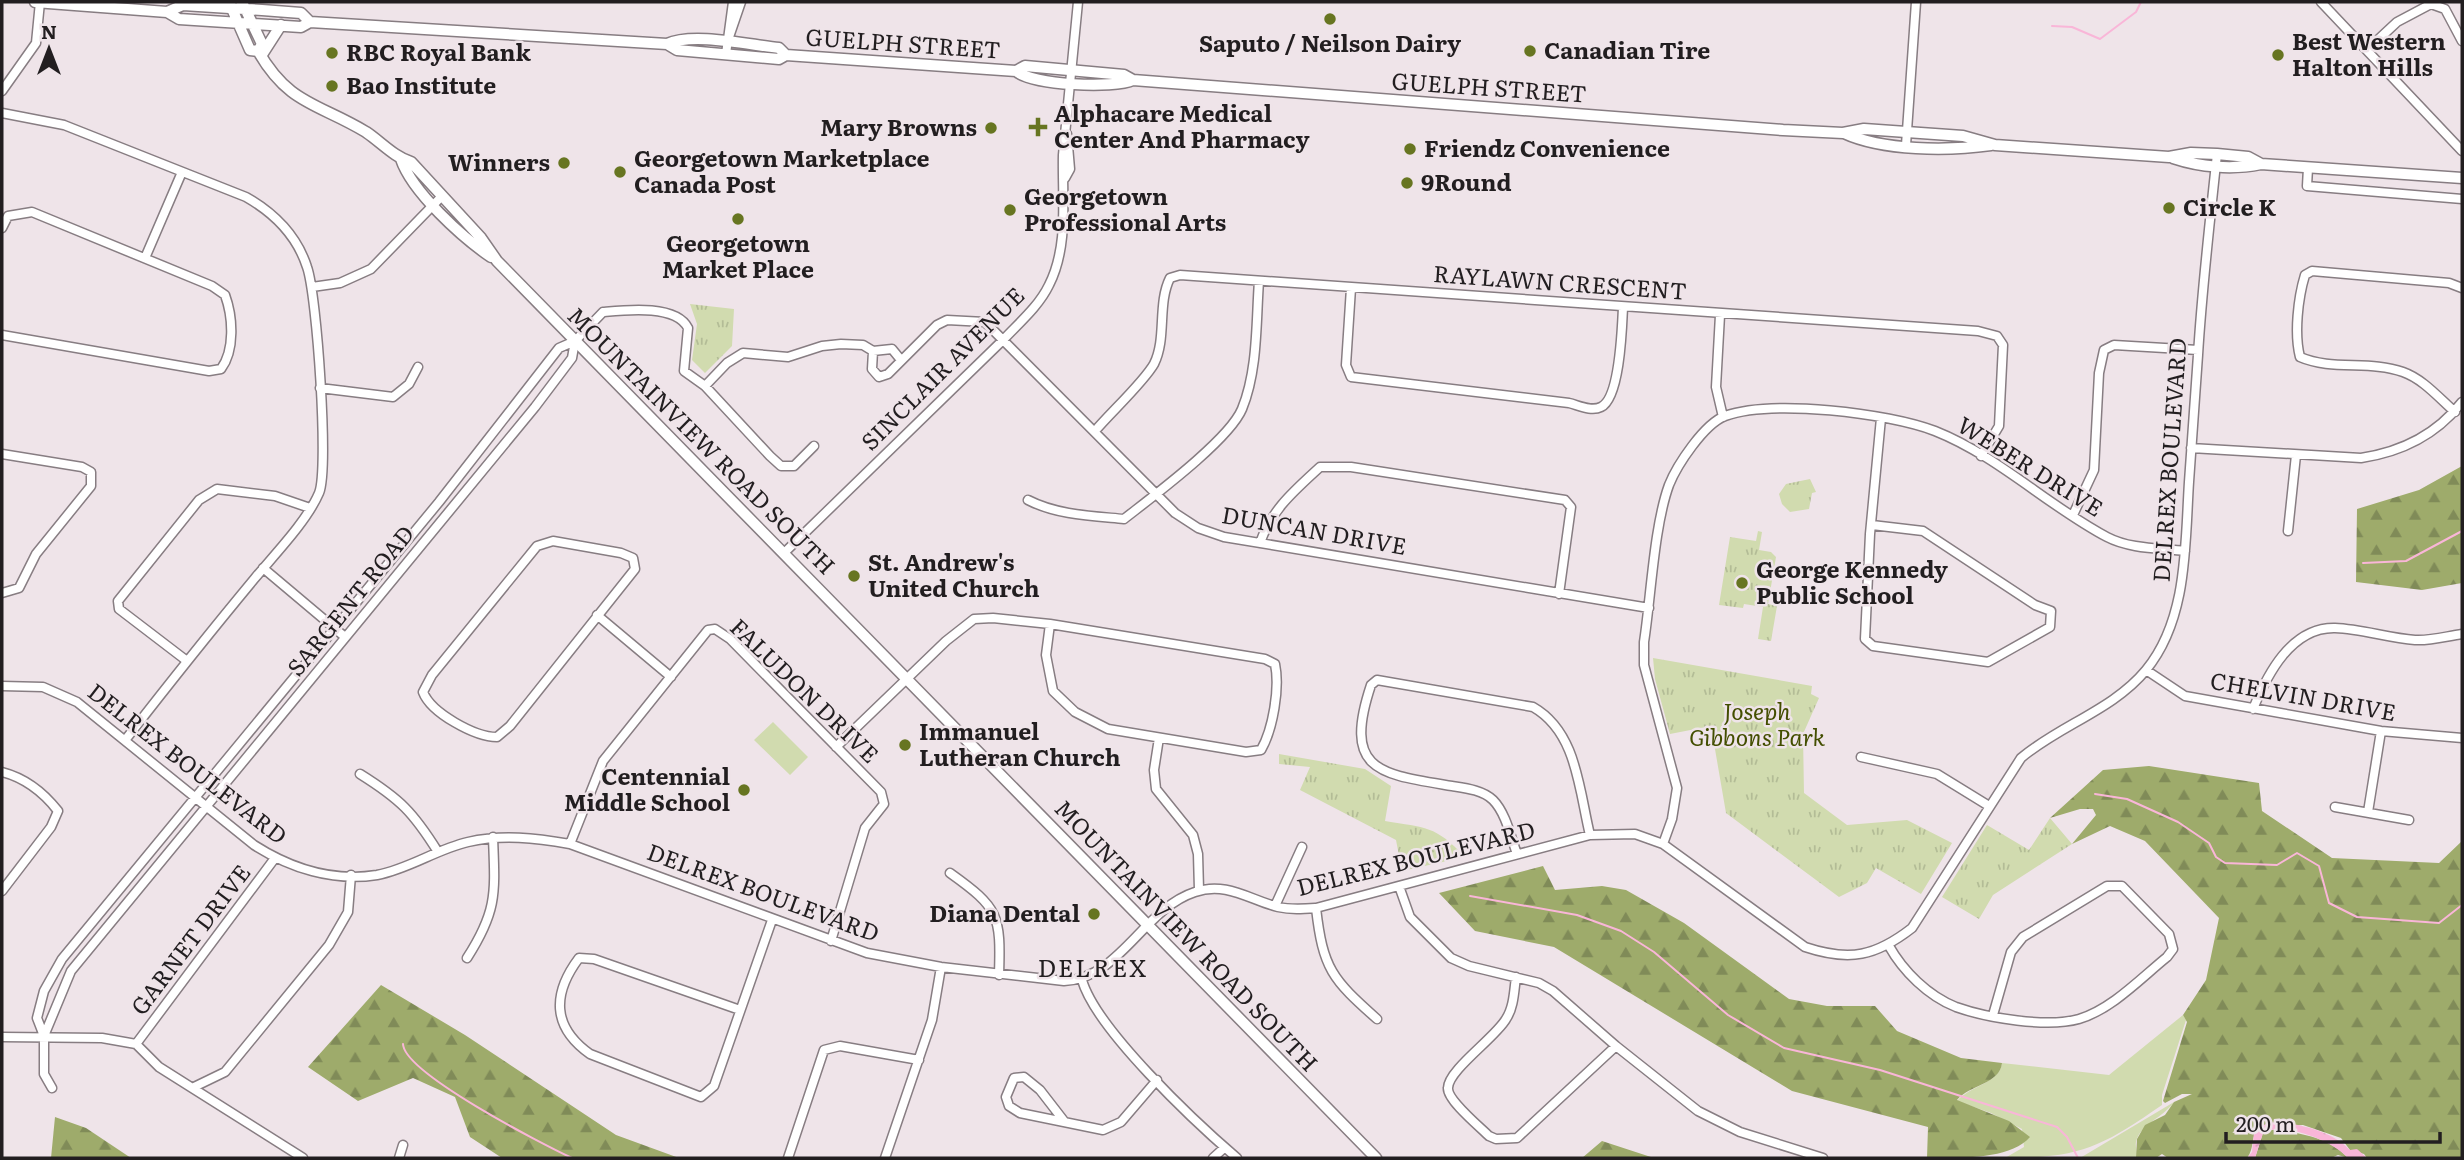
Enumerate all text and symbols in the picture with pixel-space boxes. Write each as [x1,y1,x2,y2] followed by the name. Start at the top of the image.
[1322,11,1338,27] marker: Saputo / Neilson Dairy
[14,14,84,84] north arrow
[41,17,57,45] text: N
[804,18,1002,66] street label: GUELPH STREET
[2292,23,2446,83] place label: Best Western Halton Hills
[1199,25,1461,59] place label: Saputo / Neilson Dairy
[1544,32,1710,66] place label: Canadian Tire
[346,34,531,68] place label: RBC Royal Bank
[1522,43,1538,59] marker: Canadian Tire
[324,45,340,61] marker: RBC Royal Bank
[2270,47,2286,63] marker: Best Western Halton Hills
[1390,62,1588,110] street label: GUELPH STREET
[346,67,496,101] place label: Bao Institute
[324,78,340,94] marker: Bao Institute
[1054,95,1310,155] place label: Alphacare Medical Center And Pharmacy
[820,109,977,143] place label: Mary Browns
[1028,117,1048,137] marker: Alphacare Medical Center And Pharmacy
[983,120,999,136] marker: Mary Browns
[1424,130,1670,164] place label: Friendz Convenience
[634,140,930,200] place label: Georgetown Marketplace Canada Post
[1402,141,1418,157] marker: Friendz Convenience
[448,144,550,178] place label: Winners
[556,155,572,171] marker: Winners
[612,164,628,180] marker: Georgetown Marketplace Canada Post
[1421,164,1512,198] place label: 9Round
[1399,175,1415,191] marker: 9Round
[1024,178,1226,238] place label: Georgetown Professional Arts
[2183,189,2276,223] place label: Circle K
[2161,200,2177,216] marker: Circle K
[1002,202,1018,218] marker: Georgetown Professional Arts
[730,211,746,227] marker: Georgetown Market Place
[662,225,814,285] place label: Georgetown Market Place
[1432,255,1688,307] street label: RAYLAWN CRESCENT
[852,278,1031,457] street label: SINCLAIR AVENUE
[561,298,844,581] street label: MOUNTAINVIEW ROAD SOUTH
[2143,337,2193,583] street label: DELREX BOULEVARD
[1952,407,2111,524] street label: WEBER DRIVE
[1219,496,1409,562] street label: DUNCAN DRIVE
[278,517,421,683] street label: SARGENT ROAD
[868,544,1040,604] place label: St. Andrew's United Church
[1756,551,1948,611] place label: George Kennedy Public School
[846,568,862,584] marker: St. Andrew's United Church
[1734,575,1750,591] marker: George Kennedy Public School
[723,609,887,770] street label: FALUDON DRIVE
[2208,662,2399,728] street label: CHELVIN DRIVE
[81,674,295,851] street label: DELREX BOULEVARD
[1689,693,1825,753] park label: Joseph Gibbons Park
[919,713,1121,773] place label: Immanuel Lutheran Church
[897,737,913,753] marker: Immanuel Lutheran Church
[564,758,730,818] place label: Centennial Middle School
[736,782,752,798] marker: Centennial Middle School
[1048,791,1327,1078] street label: MOUNTAINVIEW ROAD SOUTH
[1293,811,1538,903] street label: DELREX BOULEVARD
[643,833,884,949] street label: DELREX BOULEVARD
[121,856,257,1021] street label: GARNET DRIVE
[929,895,1080,929] place label: Diana Dental
[1086,906,1102,922] marker: Diana Dental
[1038,949,1148,984] district label: DELREX
[2226,1100,2440,1144] scale bar
[2236,1107,2296,1138] text: 200 m

